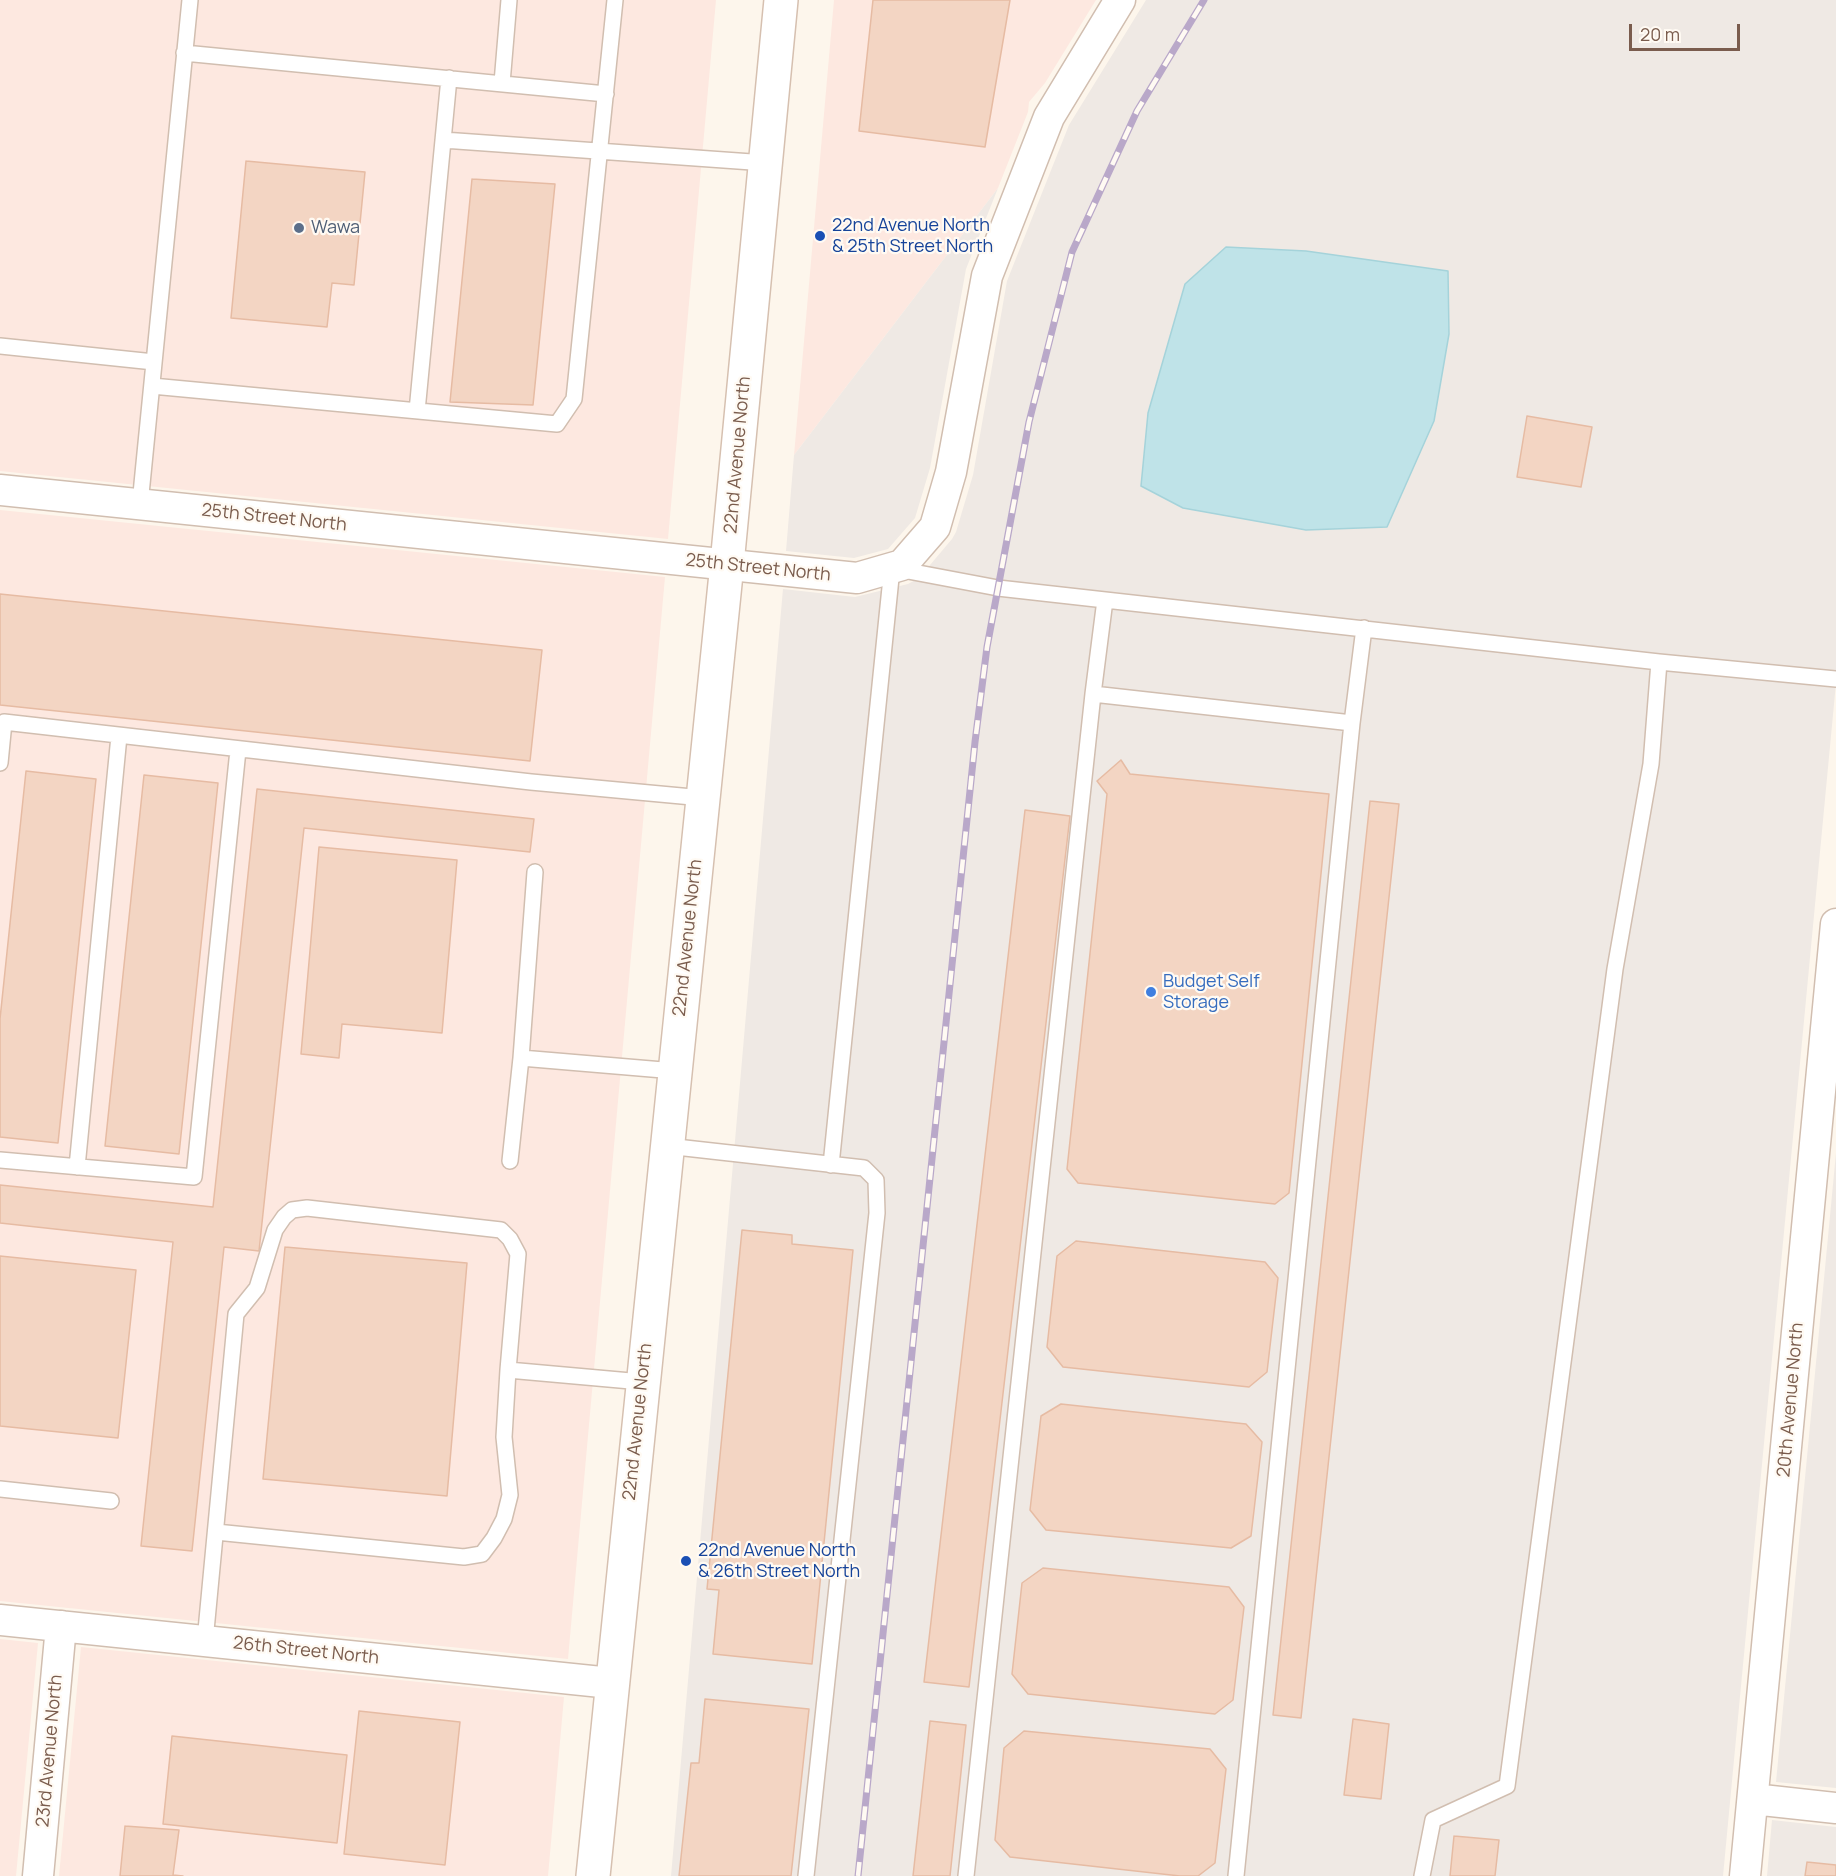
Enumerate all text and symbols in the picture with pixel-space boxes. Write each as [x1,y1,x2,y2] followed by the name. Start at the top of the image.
[1632,12,1743,50] scale bar
[1640,22,1680,46] text: 20 m
[832,215,993,258] place label: 22nd Avenue North & 25th Street North
[311,217,360,239] place label: Wawa
[292,221,306,235] marker: Wawa
[813,229,827,243] marker: 22nd Avenue North & 25th Street North
[720,375,756,535] street label: 22nd Avenue North
[200,500,348,536] street label: 25th Street North
[684,550,832,586] street label: 25th Street North
[669,858,707,1018] street label: 22nd Avenue North
[1163,971,1260,1014] place label: Budget Self Storage
[1144,985,1158,999] marker: Budget Self Storage
[1773,1322,1809,1478] street label: 20th Avenue North
[619,1342,657,1502] street label: 22nd Avenue North
[698,1540,860,1582] place label: 22nd Avenue North & 26th Street North
[679,1554,693,1568] marker: 22nd Avenue North & 26th Street North
[232,1633,380,1669] street label: 26th Street North
[33,1674,67,1828] street label: 23rd Avenue North

